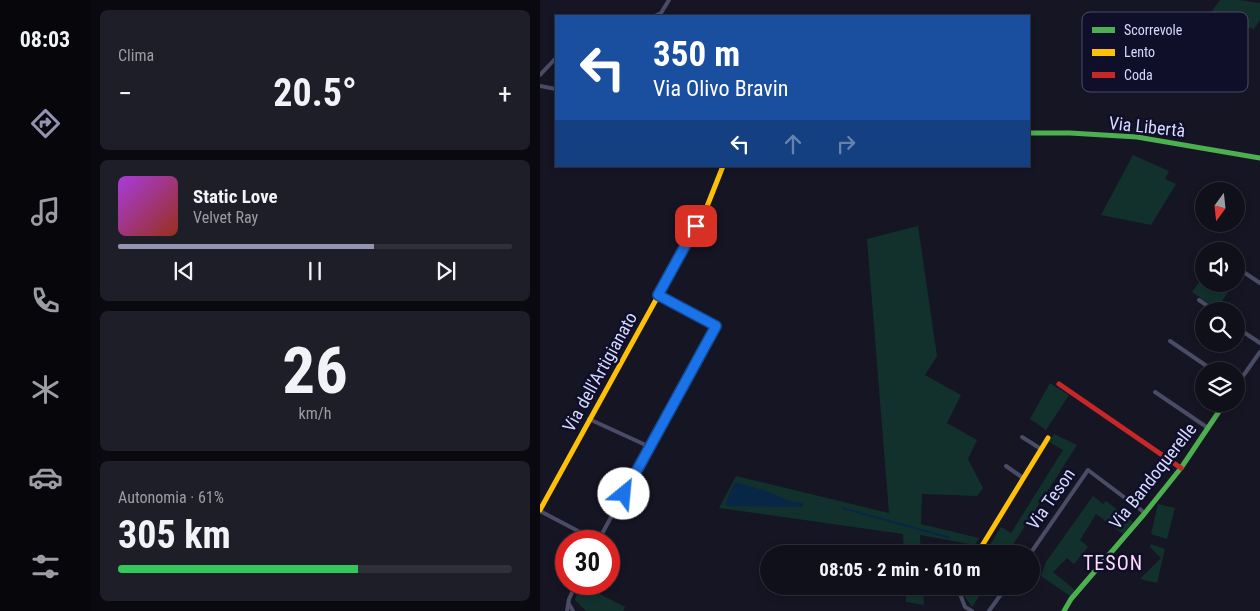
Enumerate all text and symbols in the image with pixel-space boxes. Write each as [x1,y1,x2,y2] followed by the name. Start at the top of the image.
[1082,12,1248,92] legend
[1124,22,1183,38] text: Scorrevole
[20,27,70,52] text: 08:03
[653,34,740,75] text: 350 m
[570,35,635,100] icon: left
[1124,44,1155,60] text: Lento
[118,46,154,65] text: Clima
[1124,67,1153,83] text: Coda
[273,71,357,115] text: 20.5°
[653,76,788,101] text: Via Olivo Bravin
[118,77,132,110] text: −
[498,77,512,110] text: +
[28,106,63,141] icon: directions
[1108,112,1186,141] street label: Via Libertà
[726,130,754,158] icon: left
[779,130,807,158] icon: ahead
[832,130,860,158] icon: right
[1195,182,1245,232] north arrow
[1195,182,1245,412] map controls
[193,185,278,208] text: Static Love
[28,194,63,229] icon: music
[675,205,717,247] pin
[193,208,258,227] text: Velvet Ray
[682,212,710,240] icon: arrive
[1195,242,1245,292] button: sound
[170,257,198,285] icon: previous
[301,257,329,285] icon: pause
[432,257,460,285] icon: next
[28,283,63,318] icon: phone
[1195,302,1245,352] button: search
[558,308,641,435] street label: Via dell'Artigianato
[282,333,348,409] text: 26
[1195,362,1245,412] button: layers
[28,372,63,407] icon: climate
[299,404,331,423] text: km/h
[1105,419,1201,533] street label: Via Bandoquerelle
[28,460,63,495] icon: car
[1022,464,1079,533] street label: Via Teson
[597,467,649,519] position arrow
[118,488,224,507] text: Autonomia · 61%
[118,513,231,557] text: 305 km
[555,530,620,595] speed limit sign: 30
[28,549,63,584] icon: filters
[1083,551,1143,575] district label: TESON
[819,558,981,581] text: 08:05 · 2 min · 610 m

